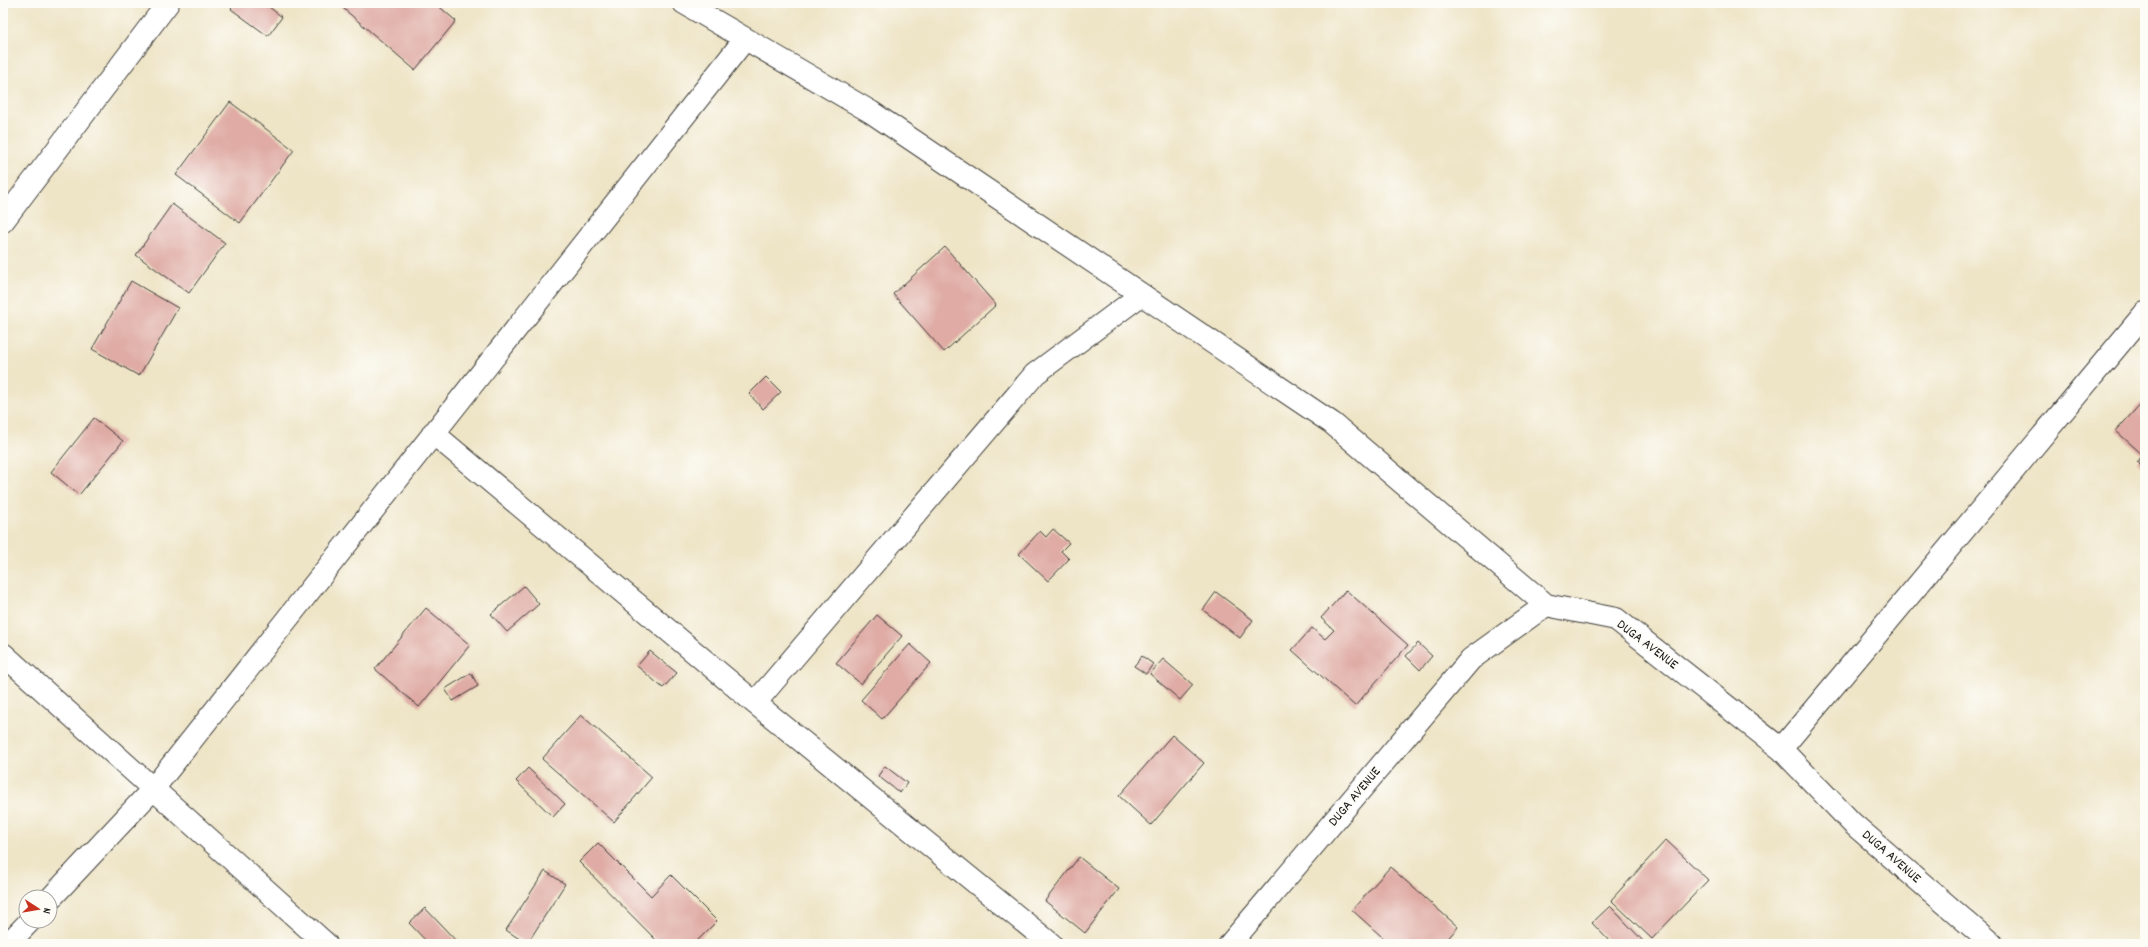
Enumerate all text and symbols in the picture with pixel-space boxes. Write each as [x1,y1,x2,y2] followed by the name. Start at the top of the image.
[1612,615,1683,675] street label: DUGA AVENUE
[1324,762,1386,831] street label: DUGA AVENUE
[1857,826,1925,889] street label: DUGA AVENUE
[18,889,58,929] north arrow
[37,906,54,916] text: N

